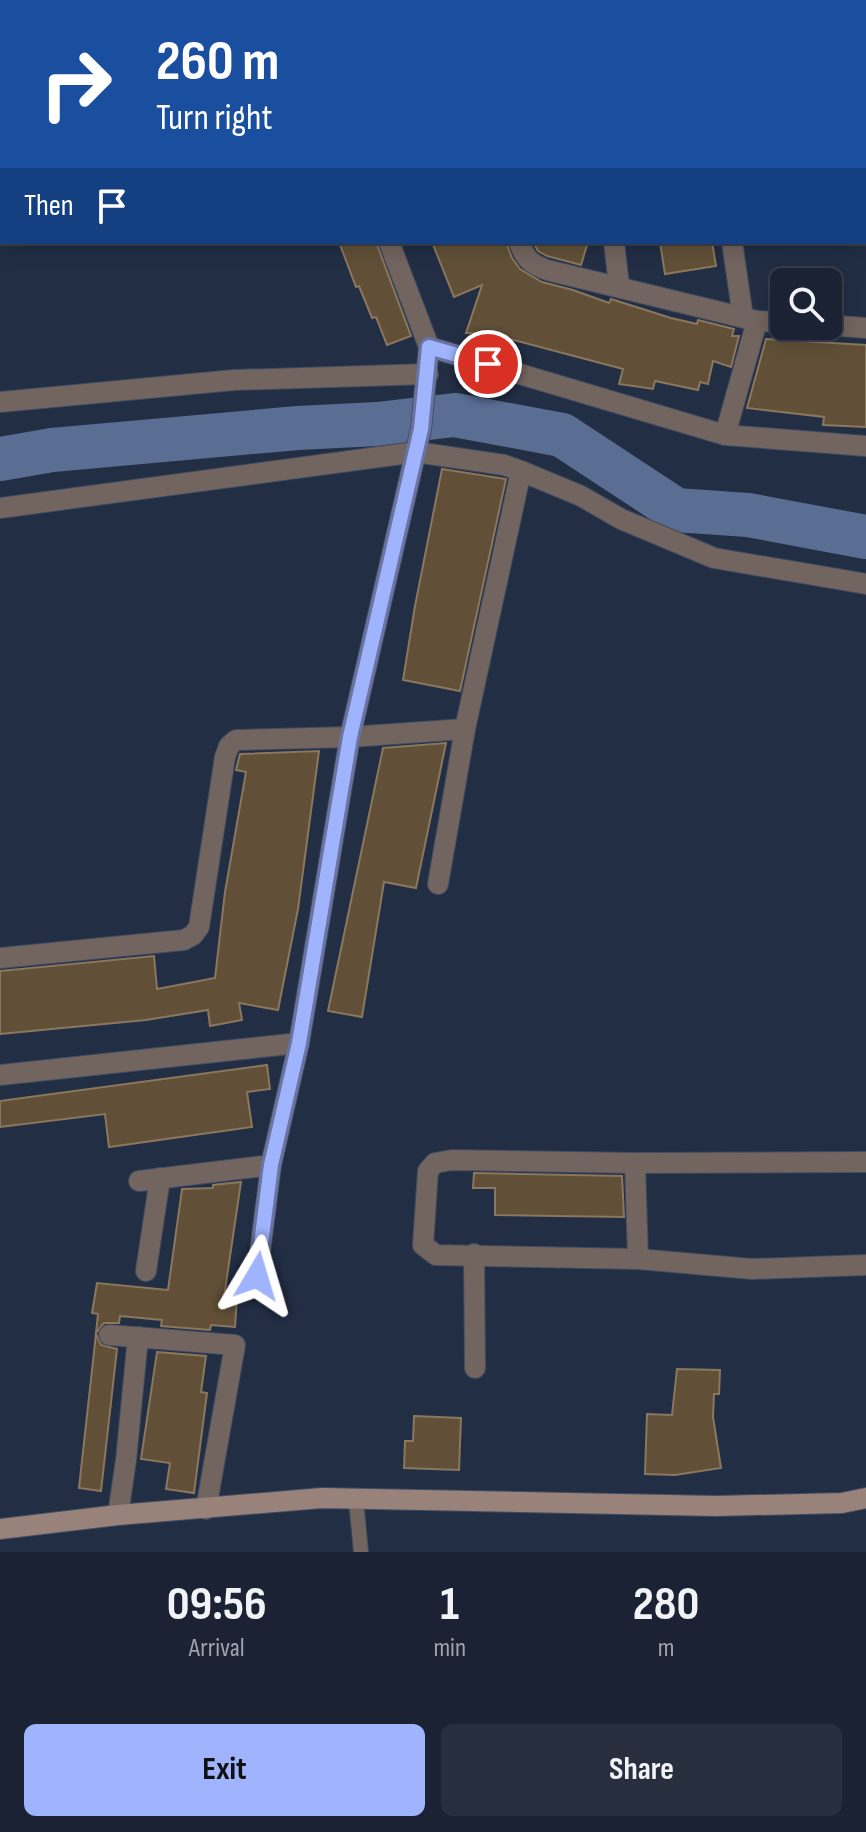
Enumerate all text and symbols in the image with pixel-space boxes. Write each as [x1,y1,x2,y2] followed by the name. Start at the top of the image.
[156,29,279,96] text: 260 m
[24,32,128,136] icon: right
[156,97,273,140] text: Turn right
[90,184,134,228] icon: arrive
[24,188,74,224] text: Then
[770,268,842,340] map controls
[770,268,842,340] button: search
[454,330,522,398] pin
[466,342,510,386] icon: arrive
[215,1234,299,1318] position arrow
[167,1576,267,1633] text: 09:56
[440,1576,459,1633] text: 1
[633,1576,699,1633] text: 280
[189,1633,245,1664] text: Arrival
[433,1633,466,1664] text: min
[658,1633,674,1664] text: m
[24,1724,425,1816] button: Exit
[441,1724,842,1816] button: Share

